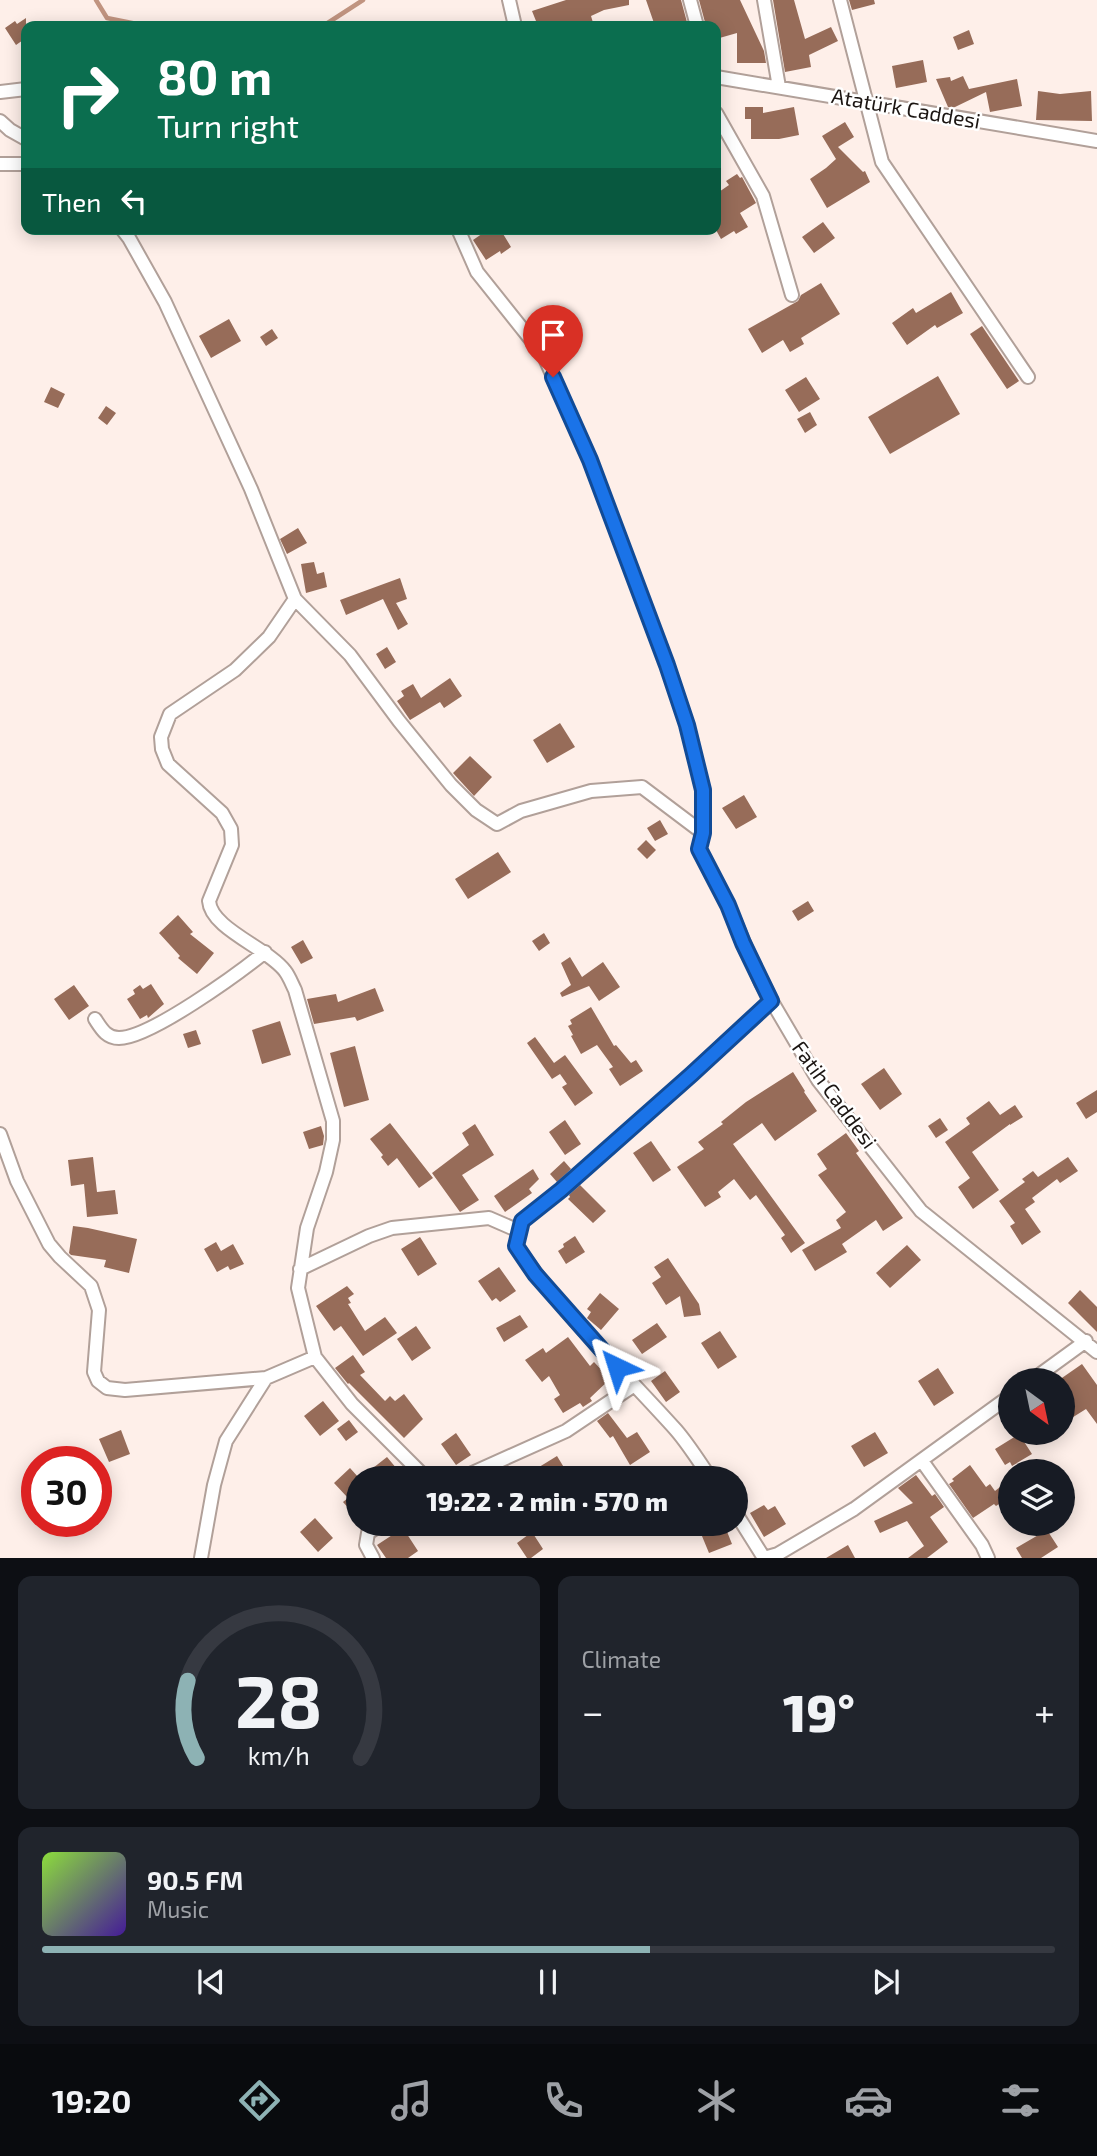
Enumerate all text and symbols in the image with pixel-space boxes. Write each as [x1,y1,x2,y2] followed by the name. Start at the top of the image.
[157,46,272,105] text: 80 m
[42,49,133,140] icon: right
[830,82,983,133] street label: Atatürk Caddesi
[157,106,299,144] text: Turn right
[115,182,153,220] icon: left
[42,186,101,217] text: Then
[523,305,583,377] pin
[534,316,572,354] icon: arrive
[788,1035,883,1153] street label: Fatih Caddesi
[580,1330,654,1404] position arrow
[998,1368,1074,1446] north arrow
[998,1368,1075,1536] map controls
[21,1446,112,1537] speed limit sign: 30
[998,1459,1075,1536] button: layers
[426,1485,668,1516] text: 19:22 · 2 min · 570 m
[582,1645,661,1673] text: Climate
[235,1656,323,1744] text: 28
[783,1680,855,1742] text: 19°
[582,1688,604,1734] text: −
[1034,1688,1055,1734] text: +
[248,1740,310,1770] text: km/h
[147,1864,243,1895] text: 90.5 FM
[147,1895,209,1923] text: Music
[192,1963,230,2001] icon: previous
[529,1963,567,2001] icon: pause
[867,1963,905,2001] icon: next
[235,2076,284,2125] icon: directions
[387,2076,436,2125] icon: music
[539,2076,588,2125] icon: phone
[692,2076,741,2125] icon: climate
[844,2076,893,2125] icon: car
[996,2076,1045,2125] icon: filters
[52,2081,131,2119] text: 19:20

